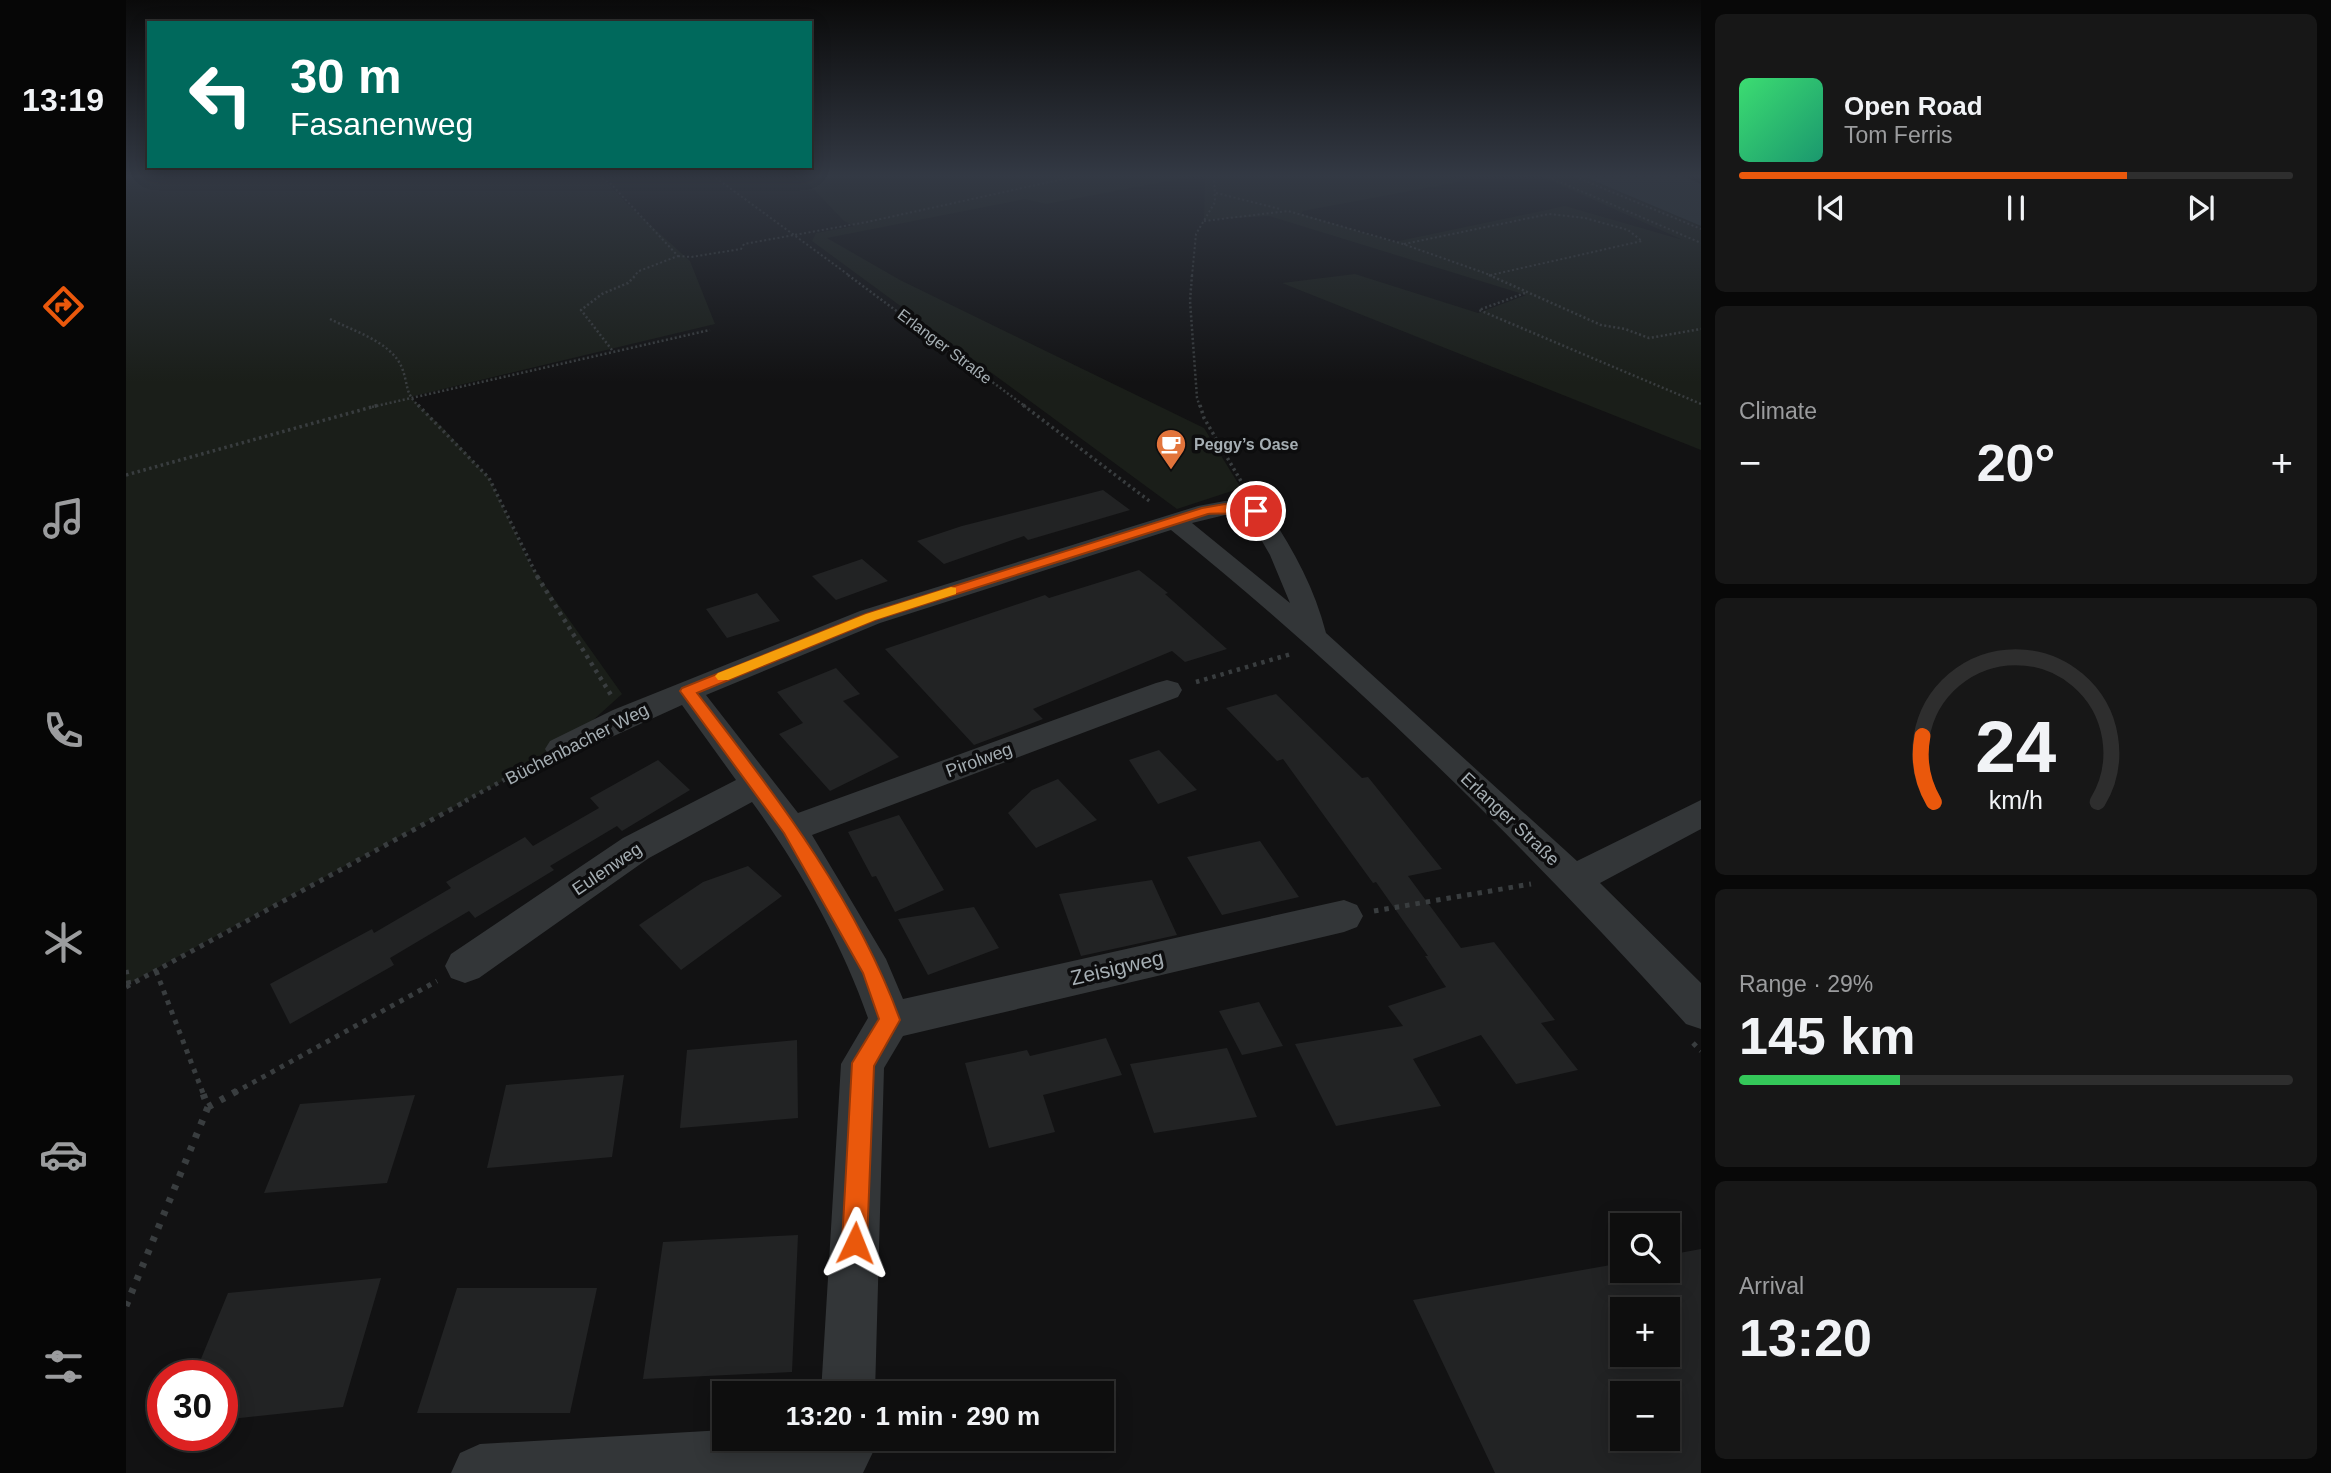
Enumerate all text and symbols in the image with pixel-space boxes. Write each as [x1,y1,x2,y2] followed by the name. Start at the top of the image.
[175,49,266,140] icon: left
[290,49,402,103] text: 30 m
[22,82,104,118] text: 13:19
[1844,91,1983,121] text: Open Road
[290,106,473,142] text: Fasanenweg
[1844,122,1953,148] text: Tom Ferris
[1812,189,1850,227] icon: previous
[1997,189,2035,227] icon: pause
[2182,189,2220,227] icon: next
[39,282,88,331] icon: directions
[894,306,995,387] street label: Erlanger Straße
[1739,398,1817,424] text: Climate
[1154,427,1188,471] cafe icon: Peggy’s Oase
[1977,434,2055,492] text: 20°
[1194,436,1298,453] place label: Peggy’s Oase
[1739,442,1761,484] text: −
[2271,442,2293,484] text: +
[1226,481,1286,541] pin
[1237,492,1275,530] icon: arrive
[39,494,88,543] icon: music
[502,699,652,789] street label: Büchenbacher Weg
[39,706,88,755] icon: phone
[1976,707,2057,788] text: 24
[943,739,1015,781] street label: Pirolweg
[1457,768,1563,870] street label: Erlanger Straße
[1989,786,2043,814] text: km/h
[569,839,645,899] street label: Eulenweg
[39,918,88,967] icon: climate
[1068,946,1166,989] street label: Zeisigweg
[1739,971,1873,997] text: Range · 29%
[1739,1007,1915,1065] text: 145 km
[39,1130,88,1179] icon: car
[818,1206,892,1280] position arrow
[1610,1213,1680,1451] map controls
[1610,1213,1680,1283] button: search
[1739,1273,1804,1299] text: Arrival
[1610,1297,1680,1367] button: +
[1739,1309,1872,1367] text: 13:20
[39,1342,88,1391] icon: filters
[147,1360,238,1451] speed limit sign: 30
[1610,1381,1680,1451] button: −
[786,1401,1040,1431] text: 13:20 · 1 min · 290 m

